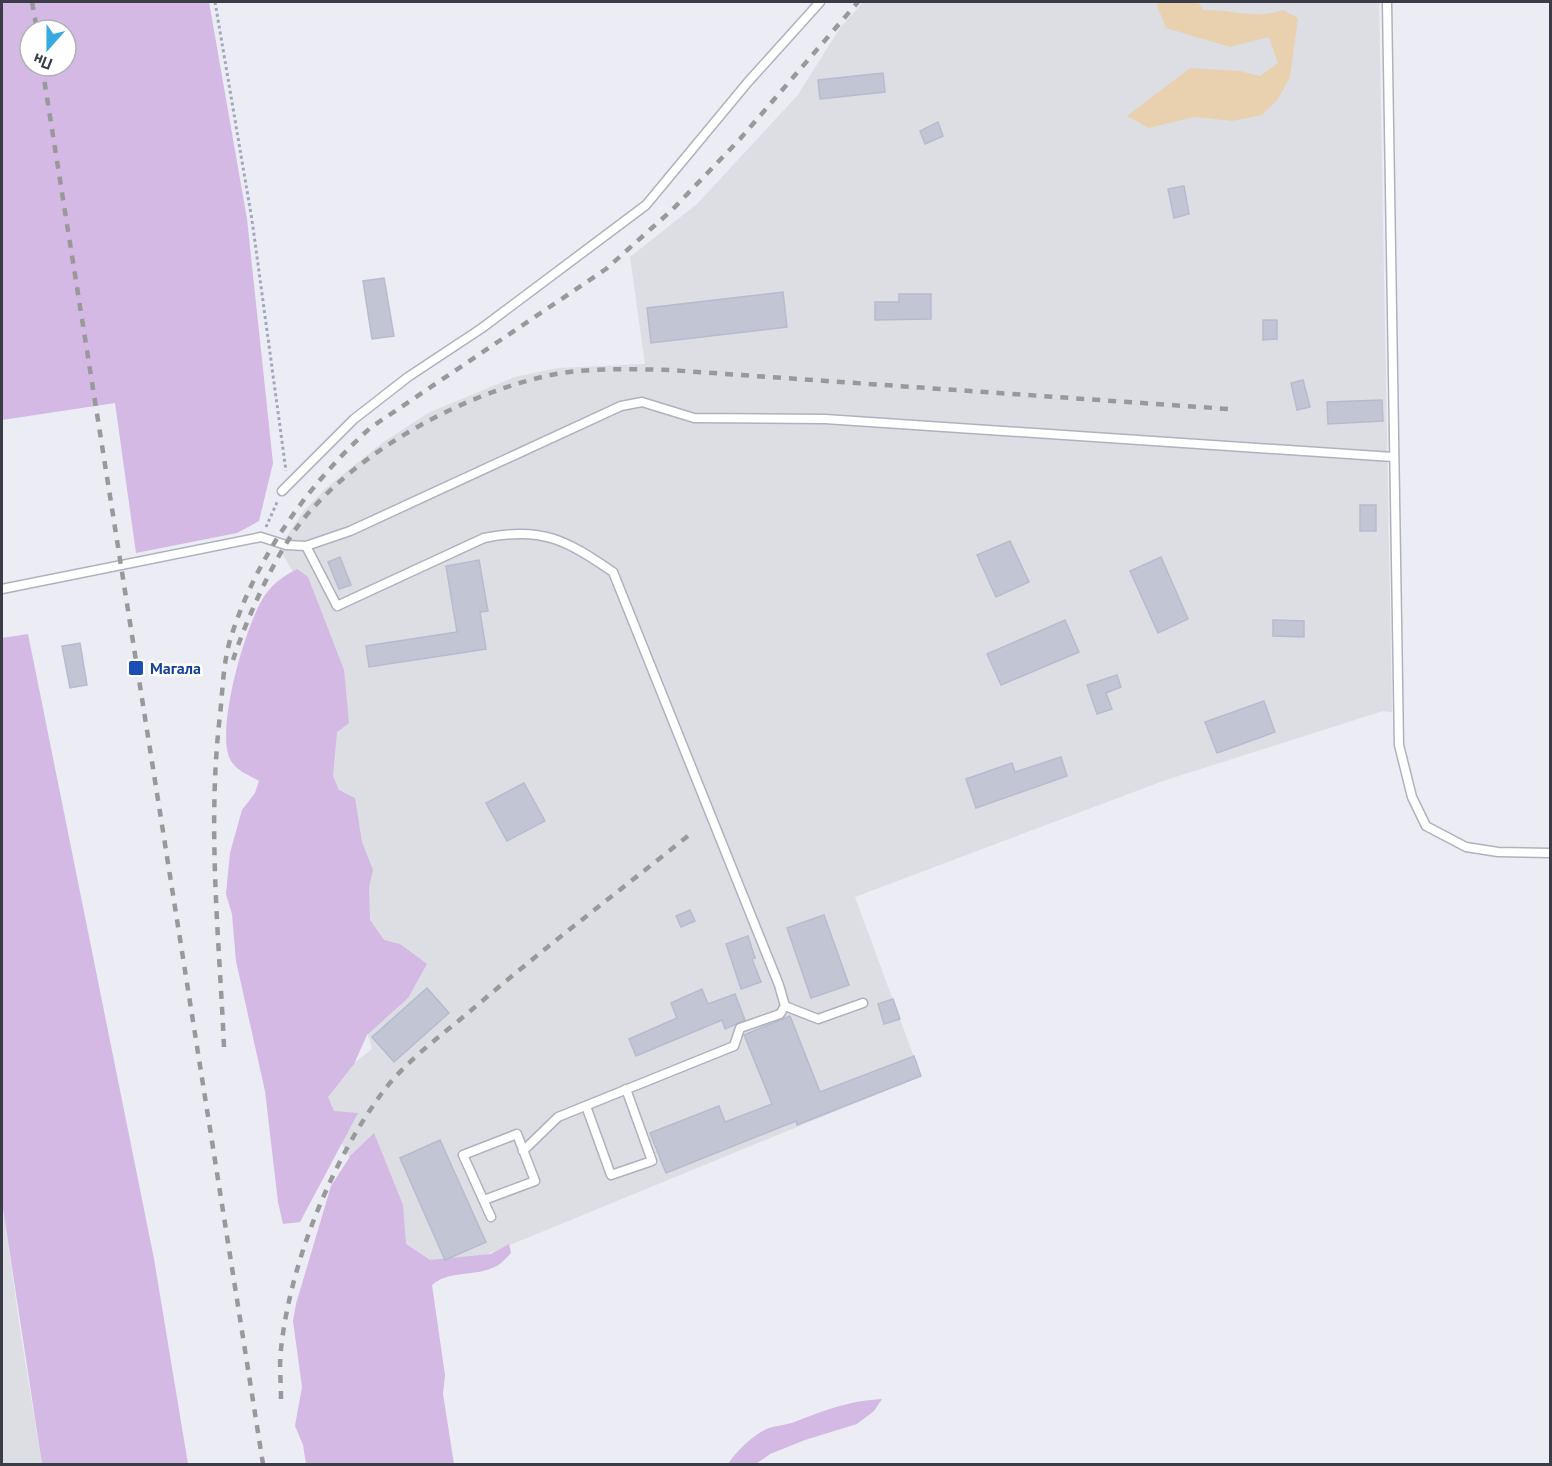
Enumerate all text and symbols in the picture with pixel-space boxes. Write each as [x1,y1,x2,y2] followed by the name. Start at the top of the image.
[18,18,78,78] north arrow
[30,49,55,75] text: Пн
[150,658,201,678] place label: Магала
[127,659,145,677] marker: Магала

